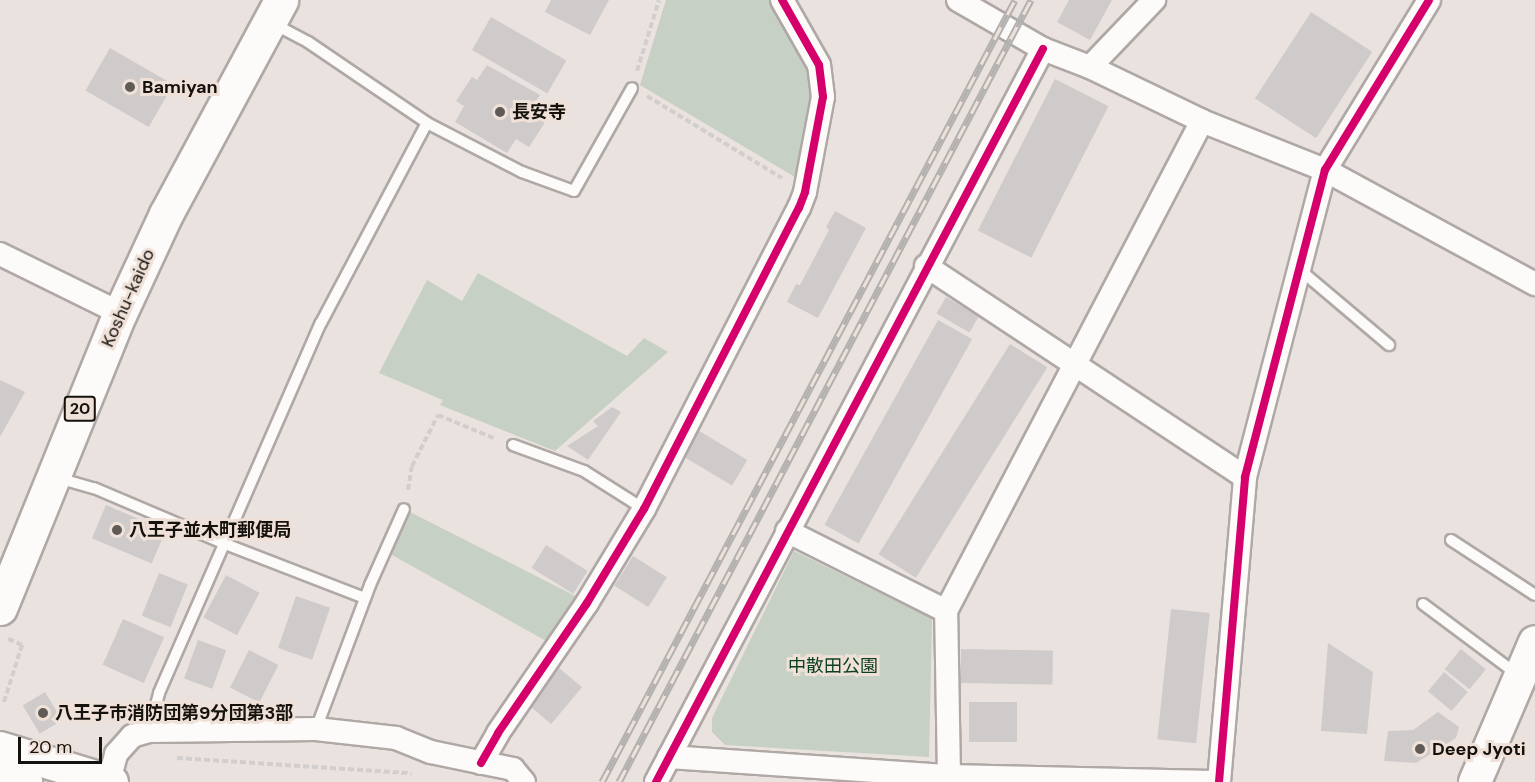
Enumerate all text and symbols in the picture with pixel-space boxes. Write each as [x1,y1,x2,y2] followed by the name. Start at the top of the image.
[142,76,218,98] place label: Bamiyan
[123,80,137,94] marker: Bamiyan
[512,101,566,123] place label: 長安寺
[493,105,507,119] marker: 長安寺
[97,246,159,350] street label: Koshu-kaido
[64,396,97,422] road number: 20
[129,519,291,541] place label: 八王子並木町郵便局
[110,523,124,537] marker: 八王子並木町郵便局
[788,655,878,677] park label: 中散田公園
[55,702,293,724] place label: 八王子市消防団第9分団第3部
[36,706,50,720] marker: 八王子市消防団第9分団第3部
[21,725,105,763] scale bar
[29,735,72,759] text: 20 m
[1432,738,1526,760] place label: Deep Jyoti
[1413,742,1427,756] marker: Deep Jyoti

